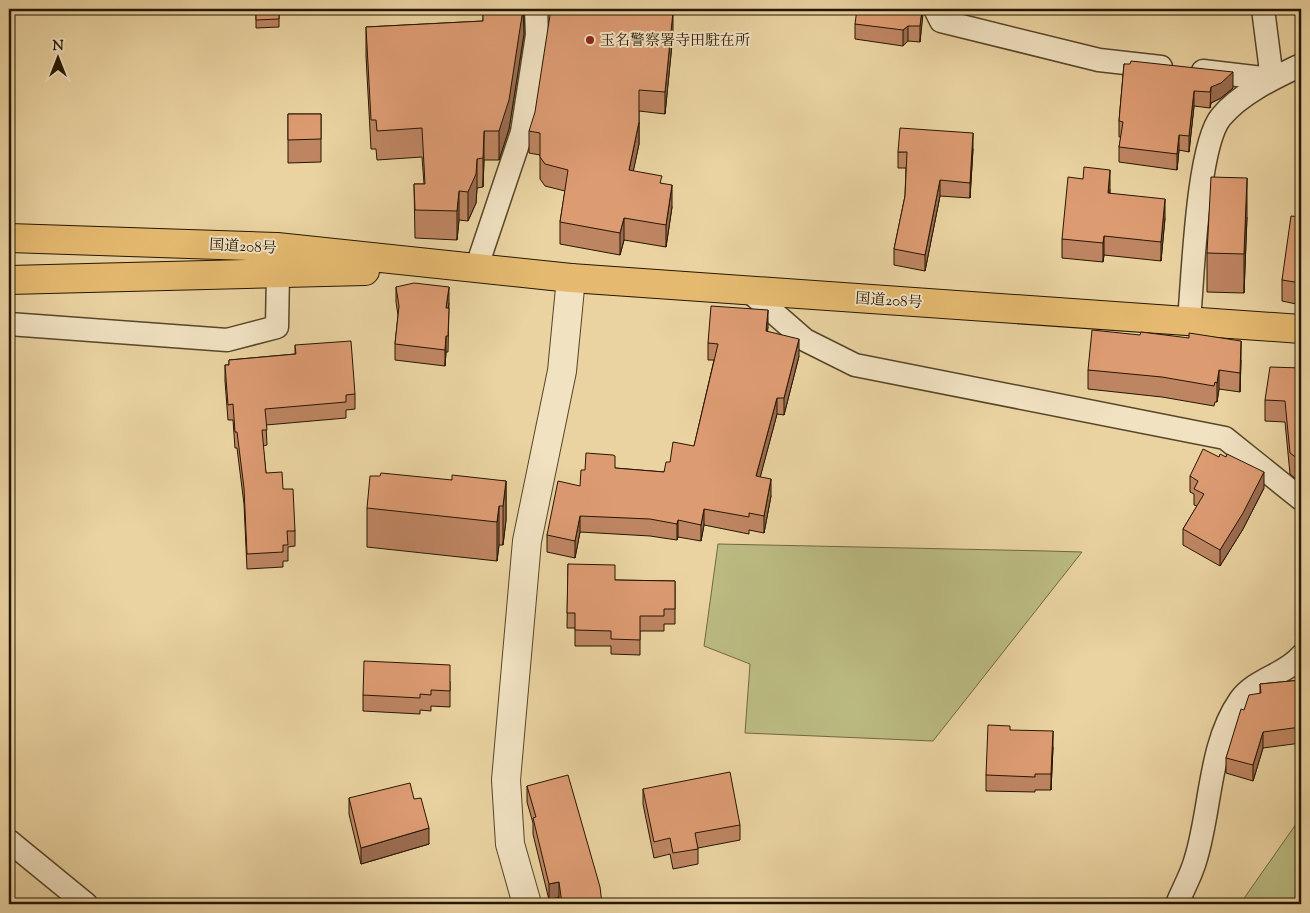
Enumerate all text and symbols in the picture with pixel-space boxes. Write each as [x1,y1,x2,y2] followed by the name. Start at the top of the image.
[600,31,750,52] place label: 玉名警察署寺田駐在所
[32,32,82,82] north arrow
[584,34,596,46] marker: 玉名警察署寺田駐在所
[52,37,64,57] text: N
[209,235,277,260] street label: 国道208号
[855,289,923,314] street label: 国道208号

